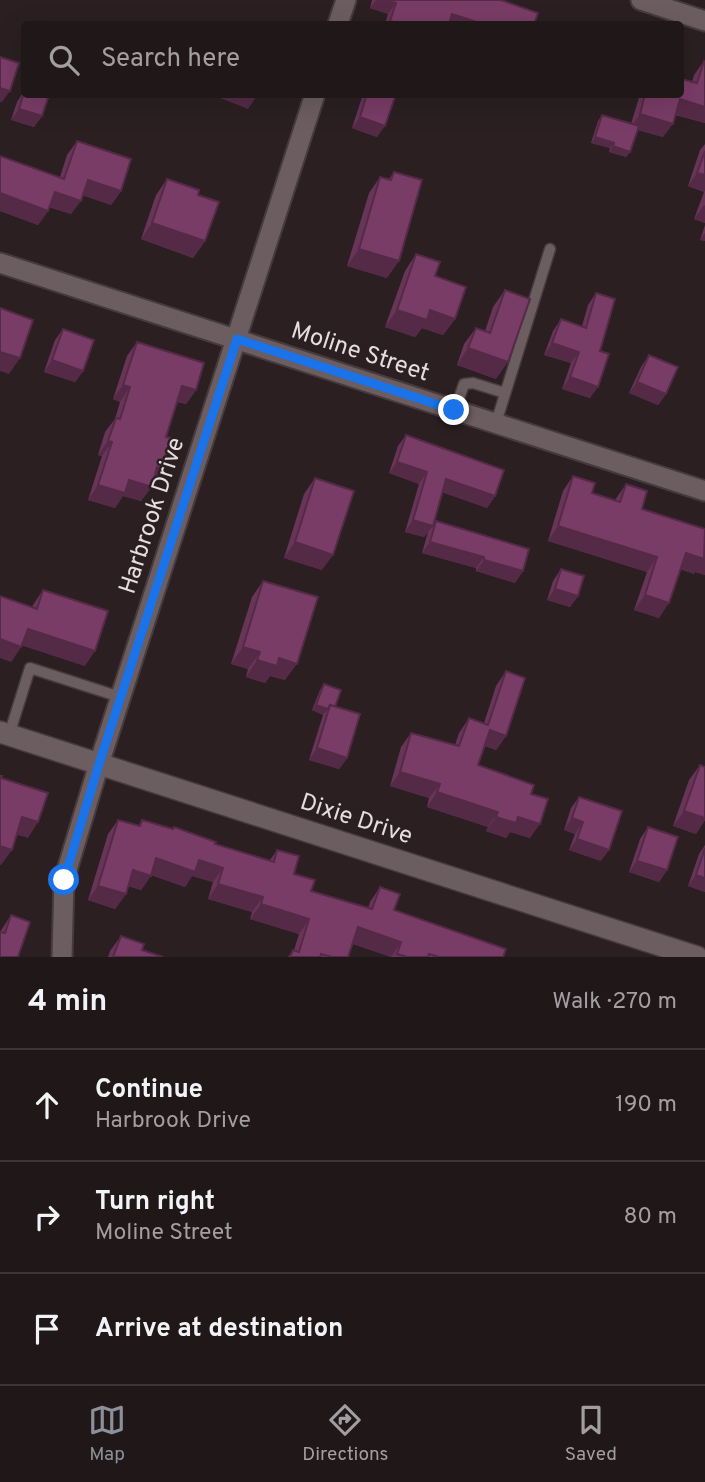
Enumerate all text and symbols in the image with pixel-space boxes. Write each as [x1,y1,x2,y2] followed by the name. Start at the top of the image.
[21,21,684,98] search box
[45,41,83,79] icon: search
[101,43,240,76] text: Search here
[287,317,433,389] street label: Moline Street
[438,394,469,425] route end
[114,434,192,598] street label: Harbrook Drive
[296,788,416,852] street label: Dixie Drive
[48,864,79,895] route start
[28,984,107,1021] text: 4 min
[552,988,677,1017] text: Walk · 270 m
[95,1074,203,1107] text: Continue
[28,1086,66,1124] icon: ahead
[615,1091,677,1120] text: 190 m
[95,1107,251,1136] text: Harbrook Drive
[95,1186,215,1219] text: Turn right
[28,1198,66,1236] icon: right
[624,1203,677,1232] text: 80 m
[95,1219,233,1248] text: Moline Street
[28,1310,66,1348] icon: arrive
[95,1313,343,1346] text: Arrive at destination
[88,1401,126,1467] tab: Map
[302,1401,389,1467] tab: Directions
[565,1401,617,1467] tab: Saved

